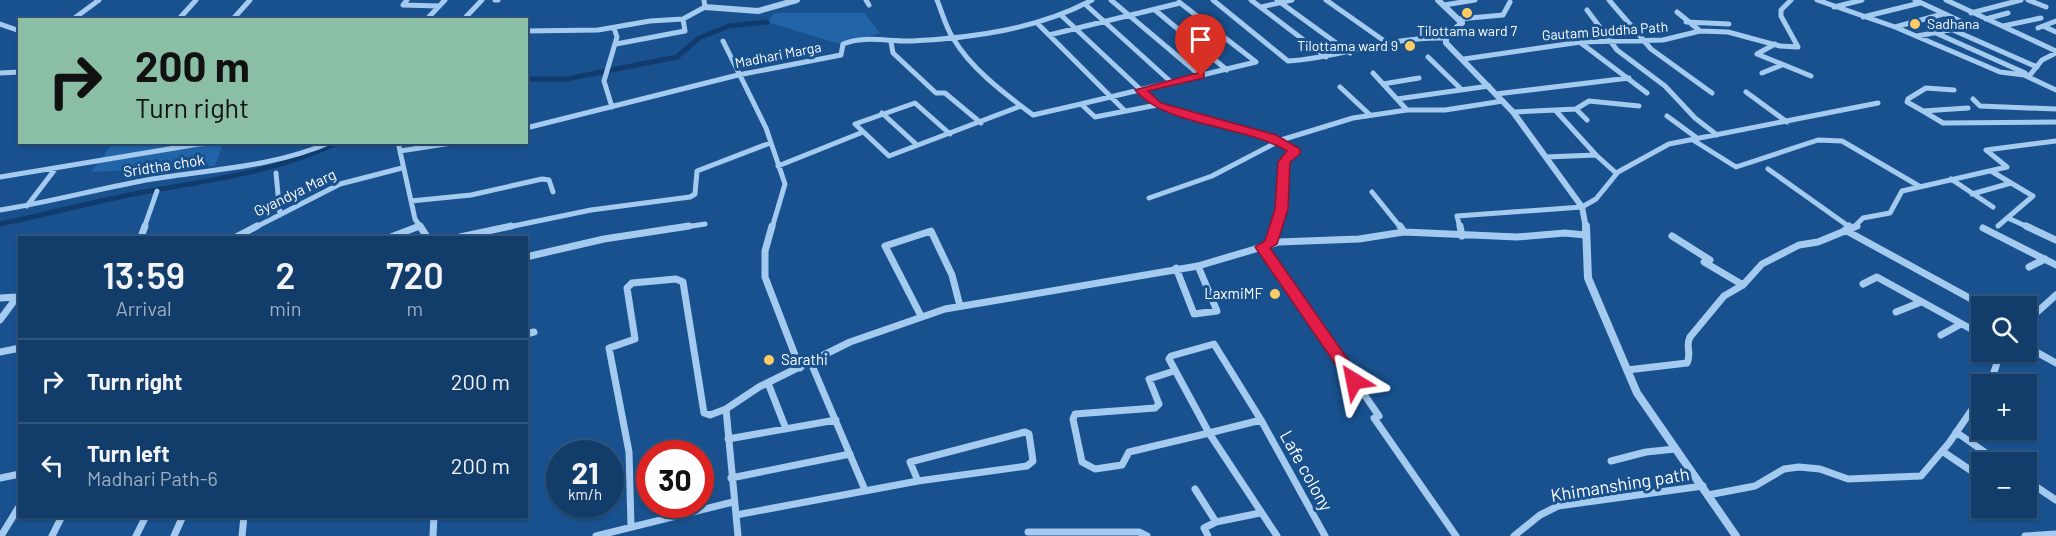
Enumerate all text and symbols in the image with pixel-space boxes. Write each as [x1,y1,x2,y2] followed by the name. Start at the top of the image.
[1460,6,1474,20] marker: Tilottama ward 7
[1175,14,1226,76] pin
[1927,15,1979,32] place label: Sadhana
[1908,17,1922,31] marker: Sadhana
[1541,18,1669,43] street label: Gautam Buddha Path
[1417,22,1517,39] place label: Tilottama ward 7
[1184,23,1217,56] icon: arrive
[1297,37,1398,54] place label: Tilottama ward 9
[733,38,823,71] street label: Madhari Marga
[1403,39,1417,53] marker: Tilottama ward 9
[135,40,250,90] text: 200 m
[36,42,114,120] icon: right
[135,91,249,123] text: Turn right
[122,150,206,180] street label: Sridtha chok
[251,165,338,220] street label: Gyandya Marg
[102,253,185,296] text: 13:59
[275,253,295,296] text: 2
[386,253,444,296] text: 720
[1204,284,1263,302] place label: LaxmiMF
[1268,287,1282,301] marker: LaxmiMF
[116,296,172,320] text: Arrival
[269,296,302,320] text: min
[407,296,423,320] text: m
[1971,296,2037,518] map controls
[1971,296,2037,362] button: search
[1322,349,1386,413] position arrow
[781,350,828,368] place label: Sarathi
[762,353,776,367] marker: Sarathi
[36,365,69,398] icon: right
[87,368,182,394] text: Turn right
[451,368,510,394] text: 200 m
[1971,374,2037,440] button: +
[1276,426,1338,515] street label: Lafe colony
[87,440,170,466] text: Turn left
[636,440,714,518] speed limit sign: 30
[36,449,69,482] icon: left
[451,452,510,478] text: 200 m
[1971,452,2037,518] button: −
[571,454,599,490] text: 21
[1549,462,1691,506] street label: Khimanshing path
[87,466,218,490] text: Madhari Path-6
[568,485,602,503] text: km/h

